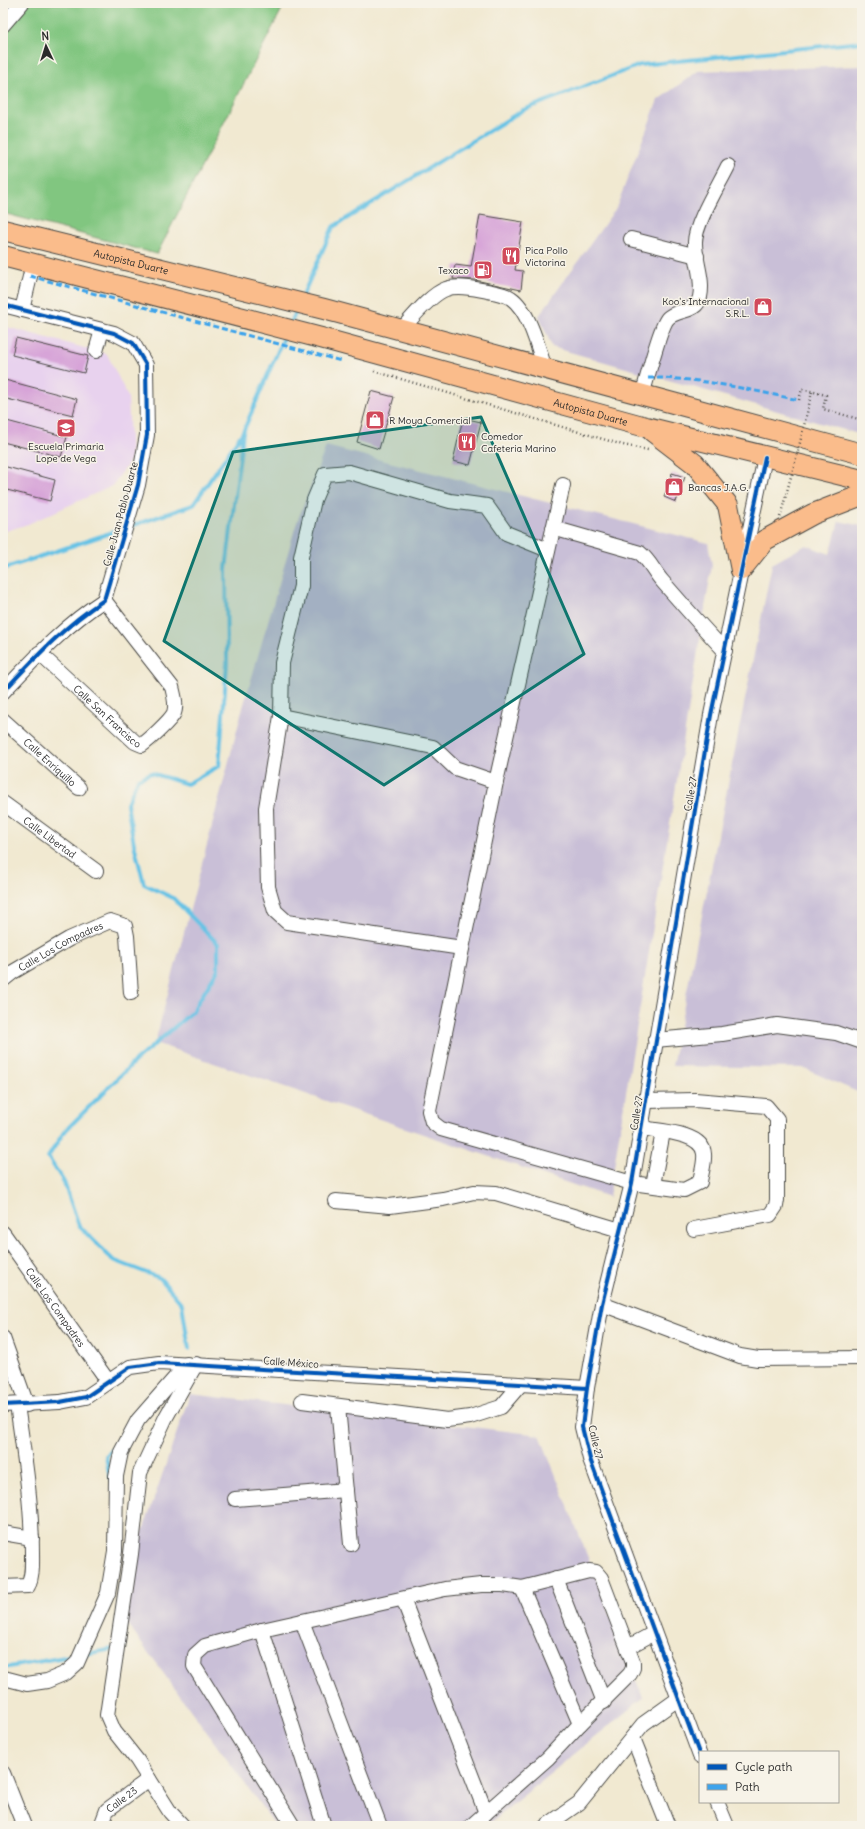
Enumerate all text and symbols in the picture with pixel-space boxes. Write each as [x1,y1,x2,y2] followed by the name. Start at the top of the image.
[26,26,66,66] north arrow
[41,29,50,43] text: N
[525,244,568,269] place label: Pica Pollo Victorina
[500,245,522,267] restaurant icon: Pica Pollo Victorina
[92,247,170,277] street label: Autopista Duarte
[472,259,494,281] fuel station icon: Texaco
[438,264,469,277] place label: Texaco
[662,295,749,320] place label: Koo's Internacional S.R.L.
[752,296,774,318] shop icon: Koo's Internacional S.R.L.
[552,396,629,429] street label: Autopista Duarte
[364,409,386,431] shop icon: R Moya Comercial
[389,414,471,427] place label: R Moya Comercial
[55,417,77,439] school or university icon: Escuela Primaria Lope de Vega
[481,430,557,455] place label: Comedor Cafeteria Marino
[456,431,478,453] restaurant icon: Comedor Cafeteria Marino
[28,440,104,465] place label: Escuela Primaria Lope de Vega
[100,460,141,568] street label: Calle Juan Pablo Duarte
[663,476,685,498] shop icon: Bancas J.A.G.
[688,481,748,494] place label: Bancas J.A.G.
[70,682,143,751] street label: Calle San Francisco
[21,735,79,790] street label: Calle Enriquillo
[681,776,700,812] street label: Calle 27
[21,814,79,861] street label: Calle Libertad
[16,919,105,974] street label: Calle Los Compadres
[627,1095,646,1131] street label: Calle 27
[23,1265,88,1350] street label: Calle Los Compadres
[263,1354,320,1371] street label: Calle México
[585,1424,606,1461] street label: Calle 27
[699,1751,839,1803] legend
[735,1759,792,1774] text: Cycle path
[735,1779,760,1794] text: Path
[103,1784,140,1816] street label: Calle 23

